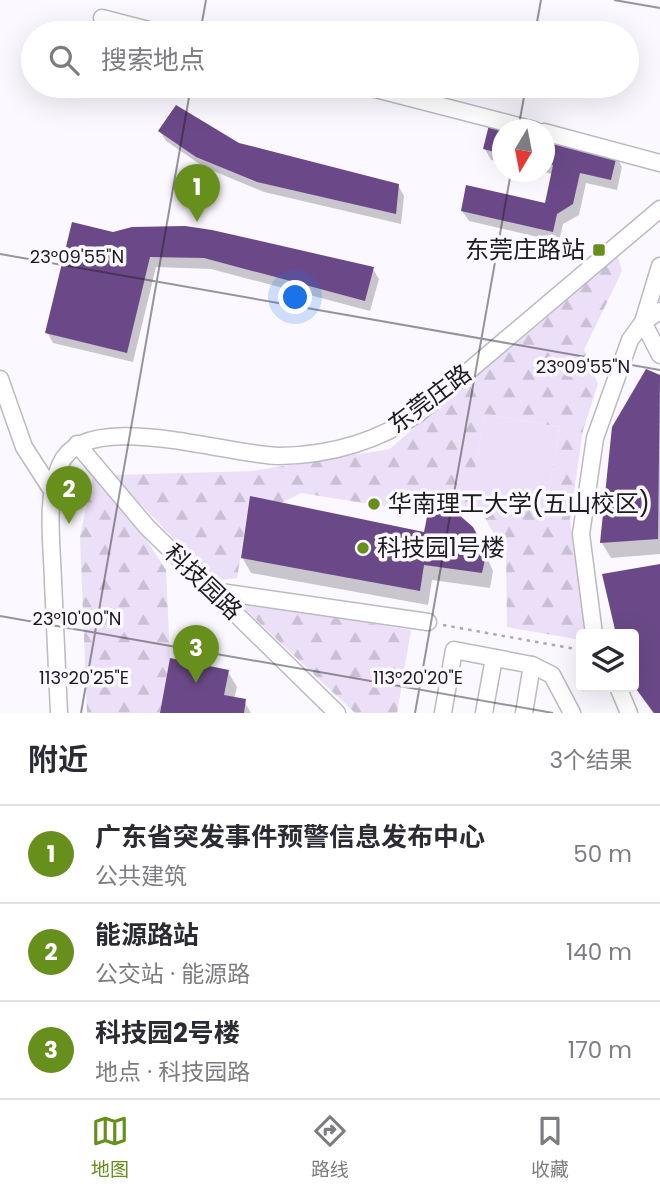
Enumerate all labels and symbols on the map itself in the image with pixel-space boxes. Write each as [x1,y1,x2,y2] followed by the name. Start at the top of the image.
[492,119,555,182] north arrow
[174,164,220,222] pin: 1
[465,233,585,266] place label: 东莞庄路站
[591,242,607,258] marker: 东莞庄路站
[30,244,124,269] text: 23°09'55"N
[278,280,312,314] your location
[536,354,630,379] text: 23°09'55"N
[381,357,478,441] street label: 东莞庄路
[46,466,92,524] pin: 2
[388,487,650,520] place label: 华南理工大学(五山校区)
[366,496,382,512] marker: 华南理工大学(五山校区)
[377,531,505,564] place label: 科技园1号楼
[157,536,249,627] street label: 科技园路
[355,540,371,556] marker: 科技园1号楼
[33,606,121,631] text: 23°10'00"N
[173,625,219,683] pin: 3
[39,665,129,690] text: 113°20'25"E
[373,665,463,690] text: 113°20'20"E

